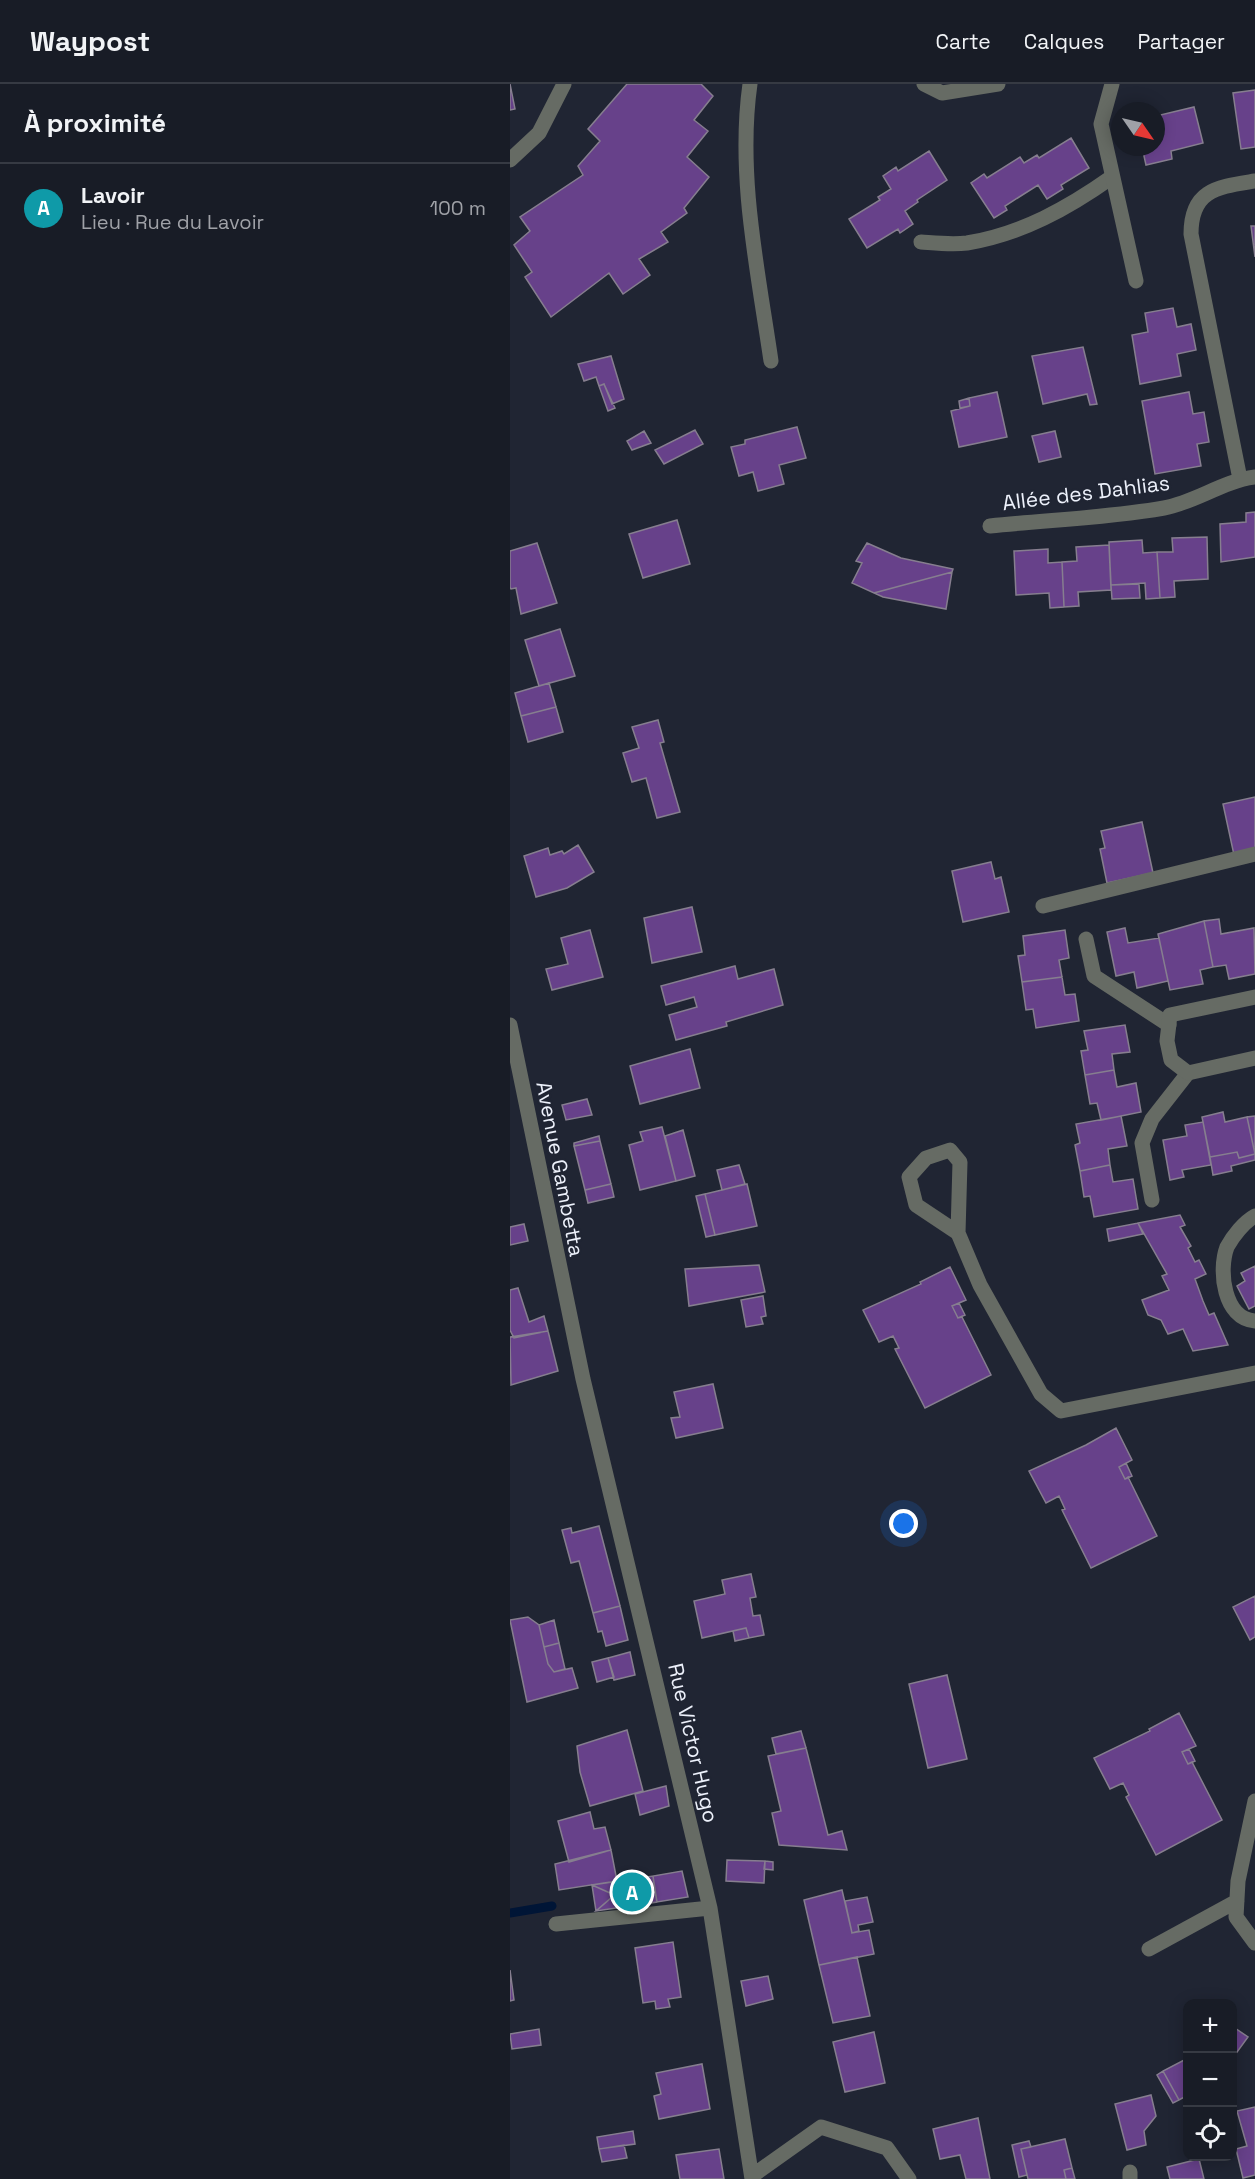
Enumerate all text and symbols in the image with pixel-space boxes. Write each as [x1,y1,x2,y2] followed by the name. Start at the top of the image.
[30,23,150,59] text: Waypost
[936,28,991,55] text: Carte
[1024,28,1104,55] text: Calques
[1137,28,1225,55] text: Partager
[1111,102,1165,156] north arrow
[24,106,166,140] text: À proximité
[81,181,145,209] text: Lavoir
[37,195,50,221] text: A
[430,195,486,221] text: 100 m
[81,209,264,235] text: Lieu · Rue du Lavoir
[1001,469,1171,516] street label: Allée des Dahlias
[530,1079,591,1259] street label: Avenue Gambetta
[889,1509,918,1538] your location
[662,1661,725,1825] street label: Rue Victor Hugo
[612,1870,652,1914] pin: A
[1183,1999,1237,2161] map controls
[1183,1999,1237,2053] button: +
[1183,2053,1237,2107] button: −
[1183,2107,1237,2161] button: locate

